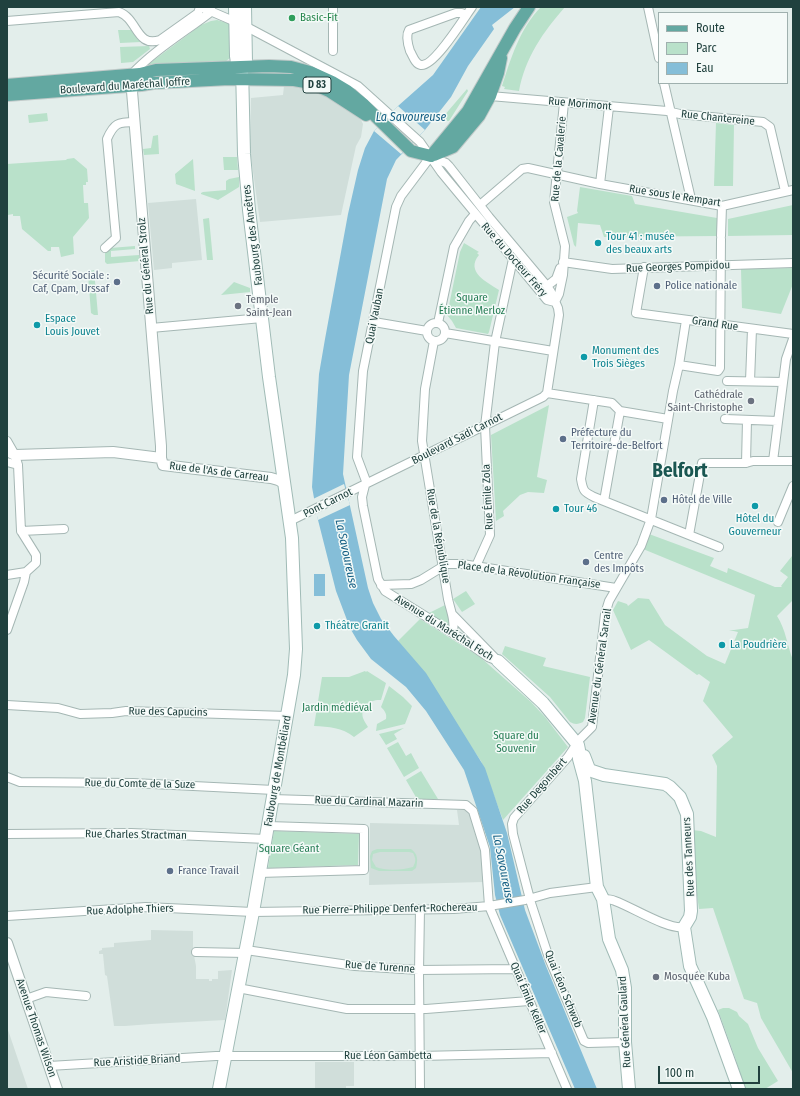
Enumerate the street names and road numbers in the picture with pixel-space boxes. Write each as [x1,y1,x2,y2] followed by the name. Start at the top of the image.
[60,75,190,97] street label: Boulevard du Maréchal Joffre
[303,77,331,93] road number: D 83
[548,95,612,113] street label: Rue Morimont
[680,108,756,128] street label: Rue Chantereine
[549,116,569,202] street label: Rue de la Cavalerie
[628,182,722,210] street label: Rue sous le Rempart
[240,184,266,286] street label: Faubourg des Ancêtres
[135,217,157,315] street label: Rue du Général Strolz
[478,220,550,300] street label: Rue du Docteur Fréry
[626,259,730,275] street label: Rue Georges Pompidou
[363,287,387,345] street label: Quai Vauban
[691,314,739,334] street label: Grand Rue
[409,410,505,468] street label: Boulevard Sadi Carnot
[169,459,269,485] street label: Rue de l'As de Carreau
[480,464,496,530] street label: Rue Émile Zola
[301,485,355,521] street label: Pont Carnot
[423,488,453,584] street label: Rue de la République
[457,558,601,592] street label: Place de la Révolution Française
[392,592,496,664] street label: Avenue du Maréchal Foch
[585,607,615,725] street label: Avenue du Général Sarrail
[128,705,208,719] street label: Rue des Capucins
[262,714,294,828] street label: Faubourg de Montbéliard
[514,755,570,817] street label: Rue Degombert
[85,776,195,792] street label: Rue du Comte de la Suze
[314,794,424,810] street label: Rue du Cardinal Mazarin
[680,817,698,897] street label: Rue des Tanneurs
[85,828,187,842] street label: Rue Charles Stractman
[302,901,478,917] street label: Rue Pierre-Philippe Denfert-Rochereau
[86,902,174,918] street label: Rue Adolphe Thiers
[541,948,585,1030] street label: Quai Léon Schwob
[345,958,415,976] street label: Rue de Turenne
[507,960,549,1036] street label: Quai Émile Keller
[616,976,634,1068] street label: Rue Général Gaulard
[13,977,59,1079] street label: Avenue Thomas Wilson
[344,1049,432,1063] street label: Rue Léon Gambetta
[93,1052,181,1070] street label: Rue Aristide Briand

